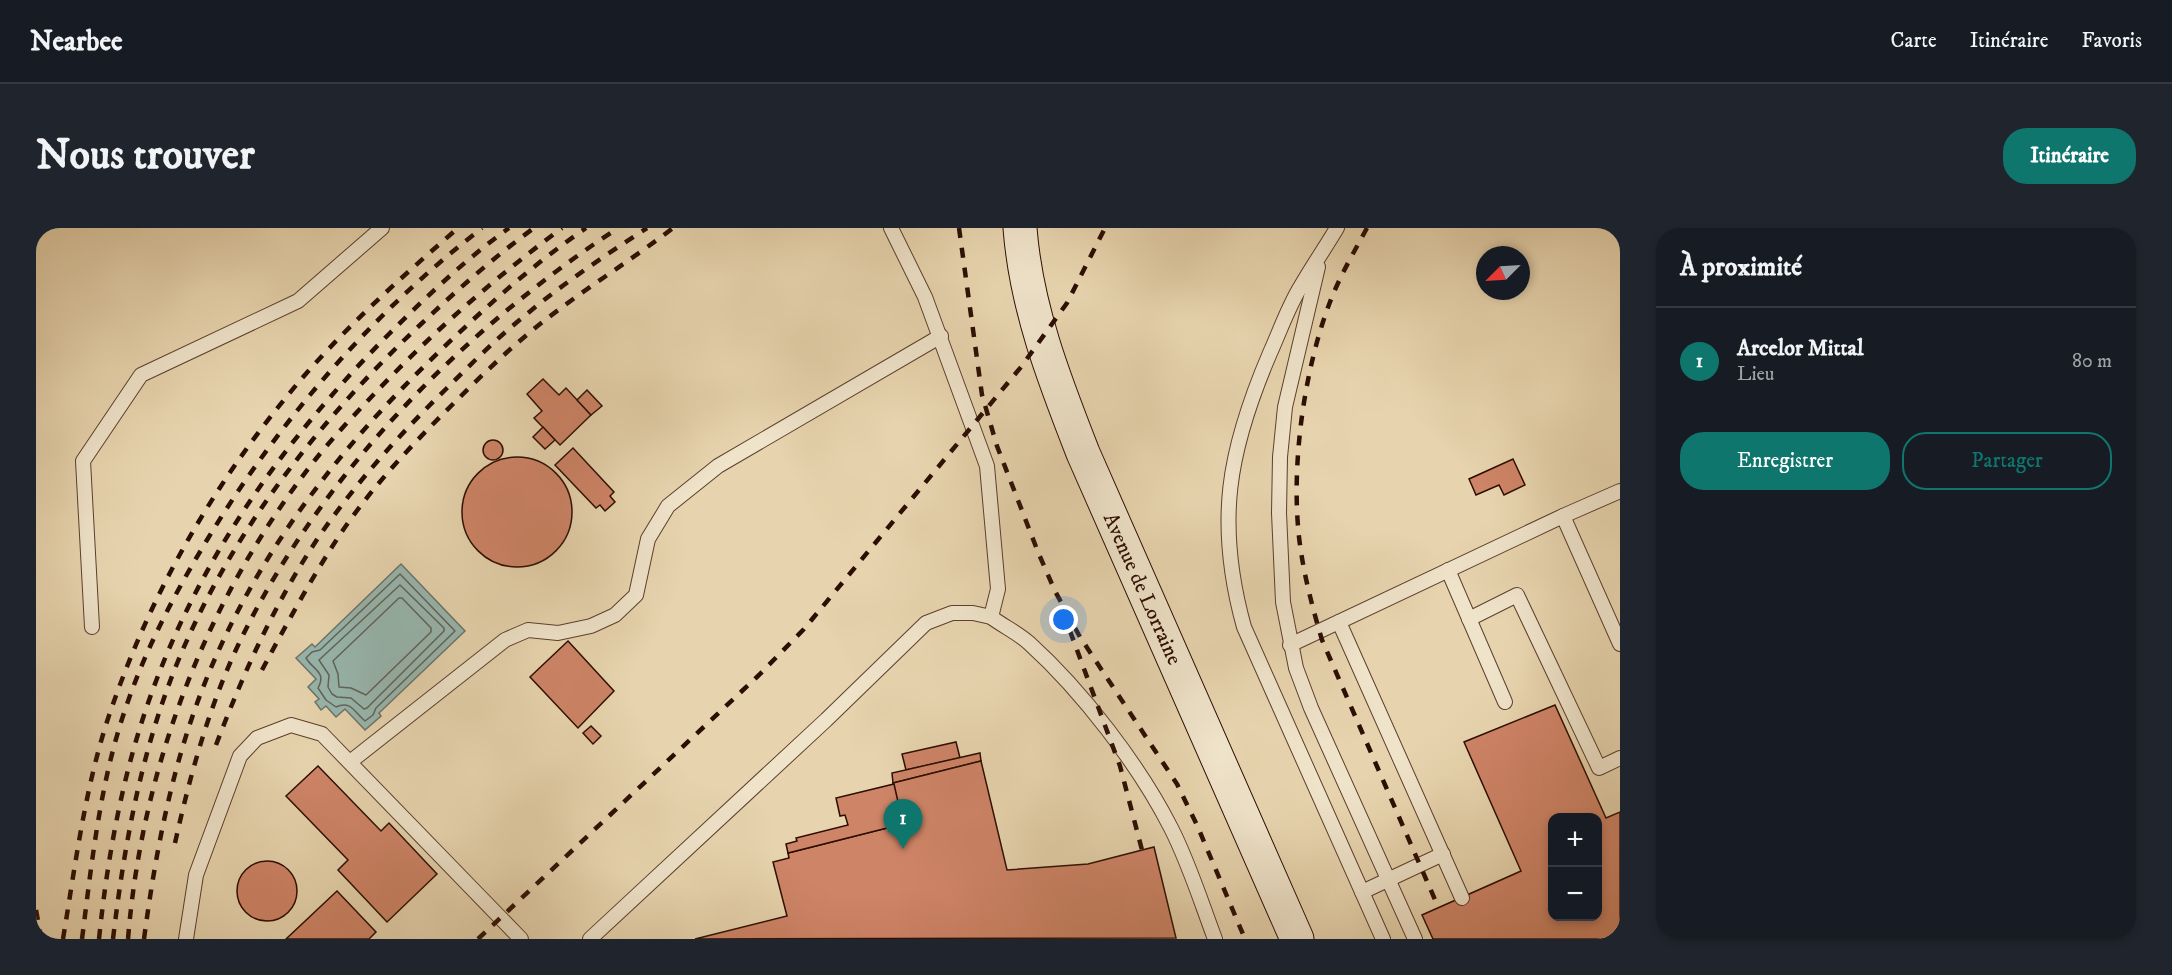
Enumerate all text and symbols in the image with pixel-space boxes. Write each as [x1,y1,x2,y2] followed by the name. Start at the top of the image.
[30,24,123,59] text: Nearbee
[1891,28,1937,54] text: Carte
[1970,28,2048,54] text: Itinéraire
[2081,28,2142,54] text: Favoris
[2003,128,2136,184] button: Itinéraire
[36,130,255,182] text: Nous trouver
[1476,246,1530,300] north arrow
[1680,251,1802,284] text: À proximité
[1737,335,1864,362] text: Arcelor Mittal
[1696,349,1703,374] text: 1
[2072,349,2112,374] text: 80 m
[1737,362,1775,387] text: Lieu
[1680,432,1890,490] button: Enregistrer
[1902,432,2112,490] button: Partager
[1097,509,1187,669] street label: Avenue de Lorraine
[1049,605,1078,634] your location
[884,800,922,849] pin: 1
[1548,813,1602,921] map controls
[1548,813,1602,867] button: +
[1548,867,1602,921] button: −

